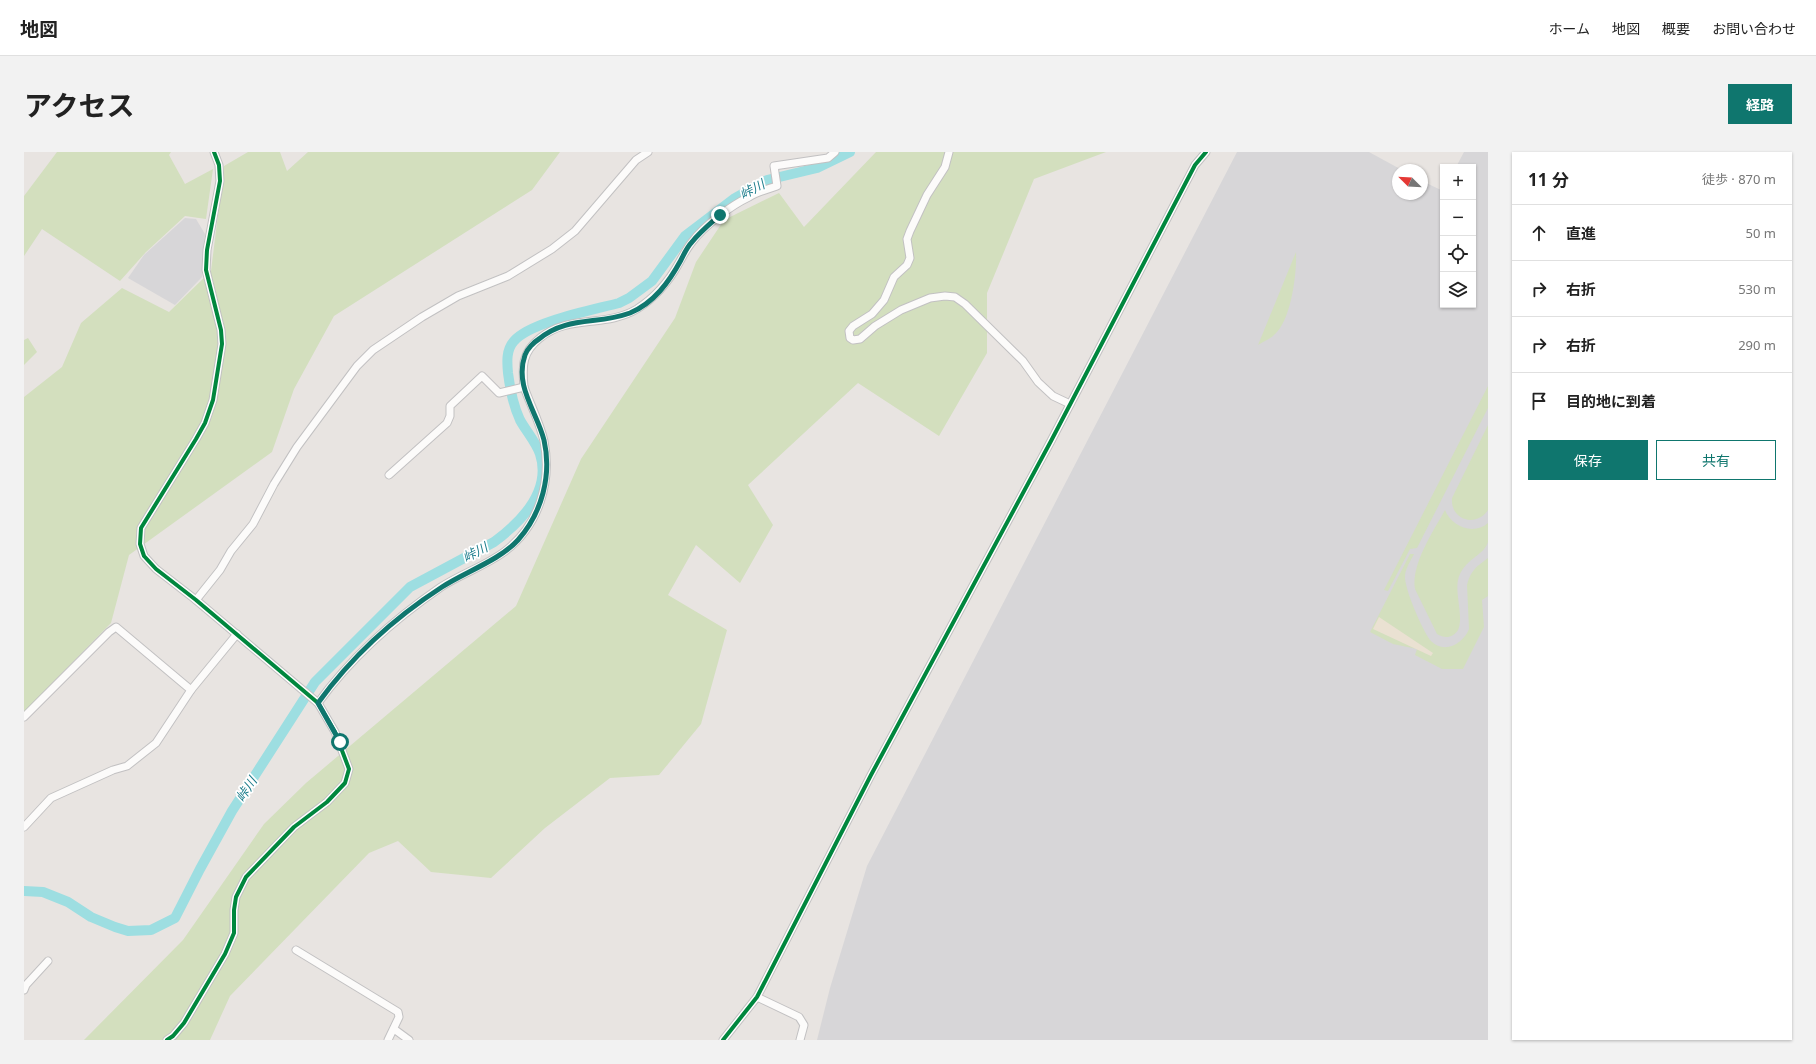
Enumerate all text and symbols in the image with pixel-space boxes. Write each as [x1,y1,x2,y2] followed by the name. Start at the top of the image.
[20,16,58,42] text: 地図
[1548,19,1590,38] text: ホーム
[1612,19,1640,38] text: 地図
[1662,19,1690,38] text: 概要
[1712,19,1796,38] text: お問い合わせ
[1728,84,1792,124] button: 経路
[24,86,135,124] text: アクセス
[1392,164,1428,200] north arrow
[1440,164,1476,308] map controls
[1440,164,1476,200] button: +
[1528,168,1569,191] text: 11 分
[1702,170,1776,188] text: 徒歩 · 870 m
[736,174,769,203] water label: 峠川
[1440,200,1476,236] button: −
[711,206,729,224] route end
[1528,222,1550,244] icon: ahead
[1566,223,1596,243] text: 直進
[1746,224,1776,242] text: 50 m
[1440,236,1476,272] button: locate
[1440,272,1476,308] button: layers
[1528,278,1550,300] icon: right
[1566,279,1596,299] text: 右折
[1738,280,1776,298] text: 530 m
[1528,334,1550,356] icon: right
[1566,335,1596,355] text: 右折
[1738,336,1776,354] text: 290 m
[1528,390,1550,412] icon: arrive
[1566,391,1656,411] text: 目的地に到着
[1528,440,1648,480] button: 保存
[1656,440,1776,480] button: 共有
[459,537,492,566] water label: 峠川
[331,733,349,751] route start
[231,772,262,805] water label: 峠川

